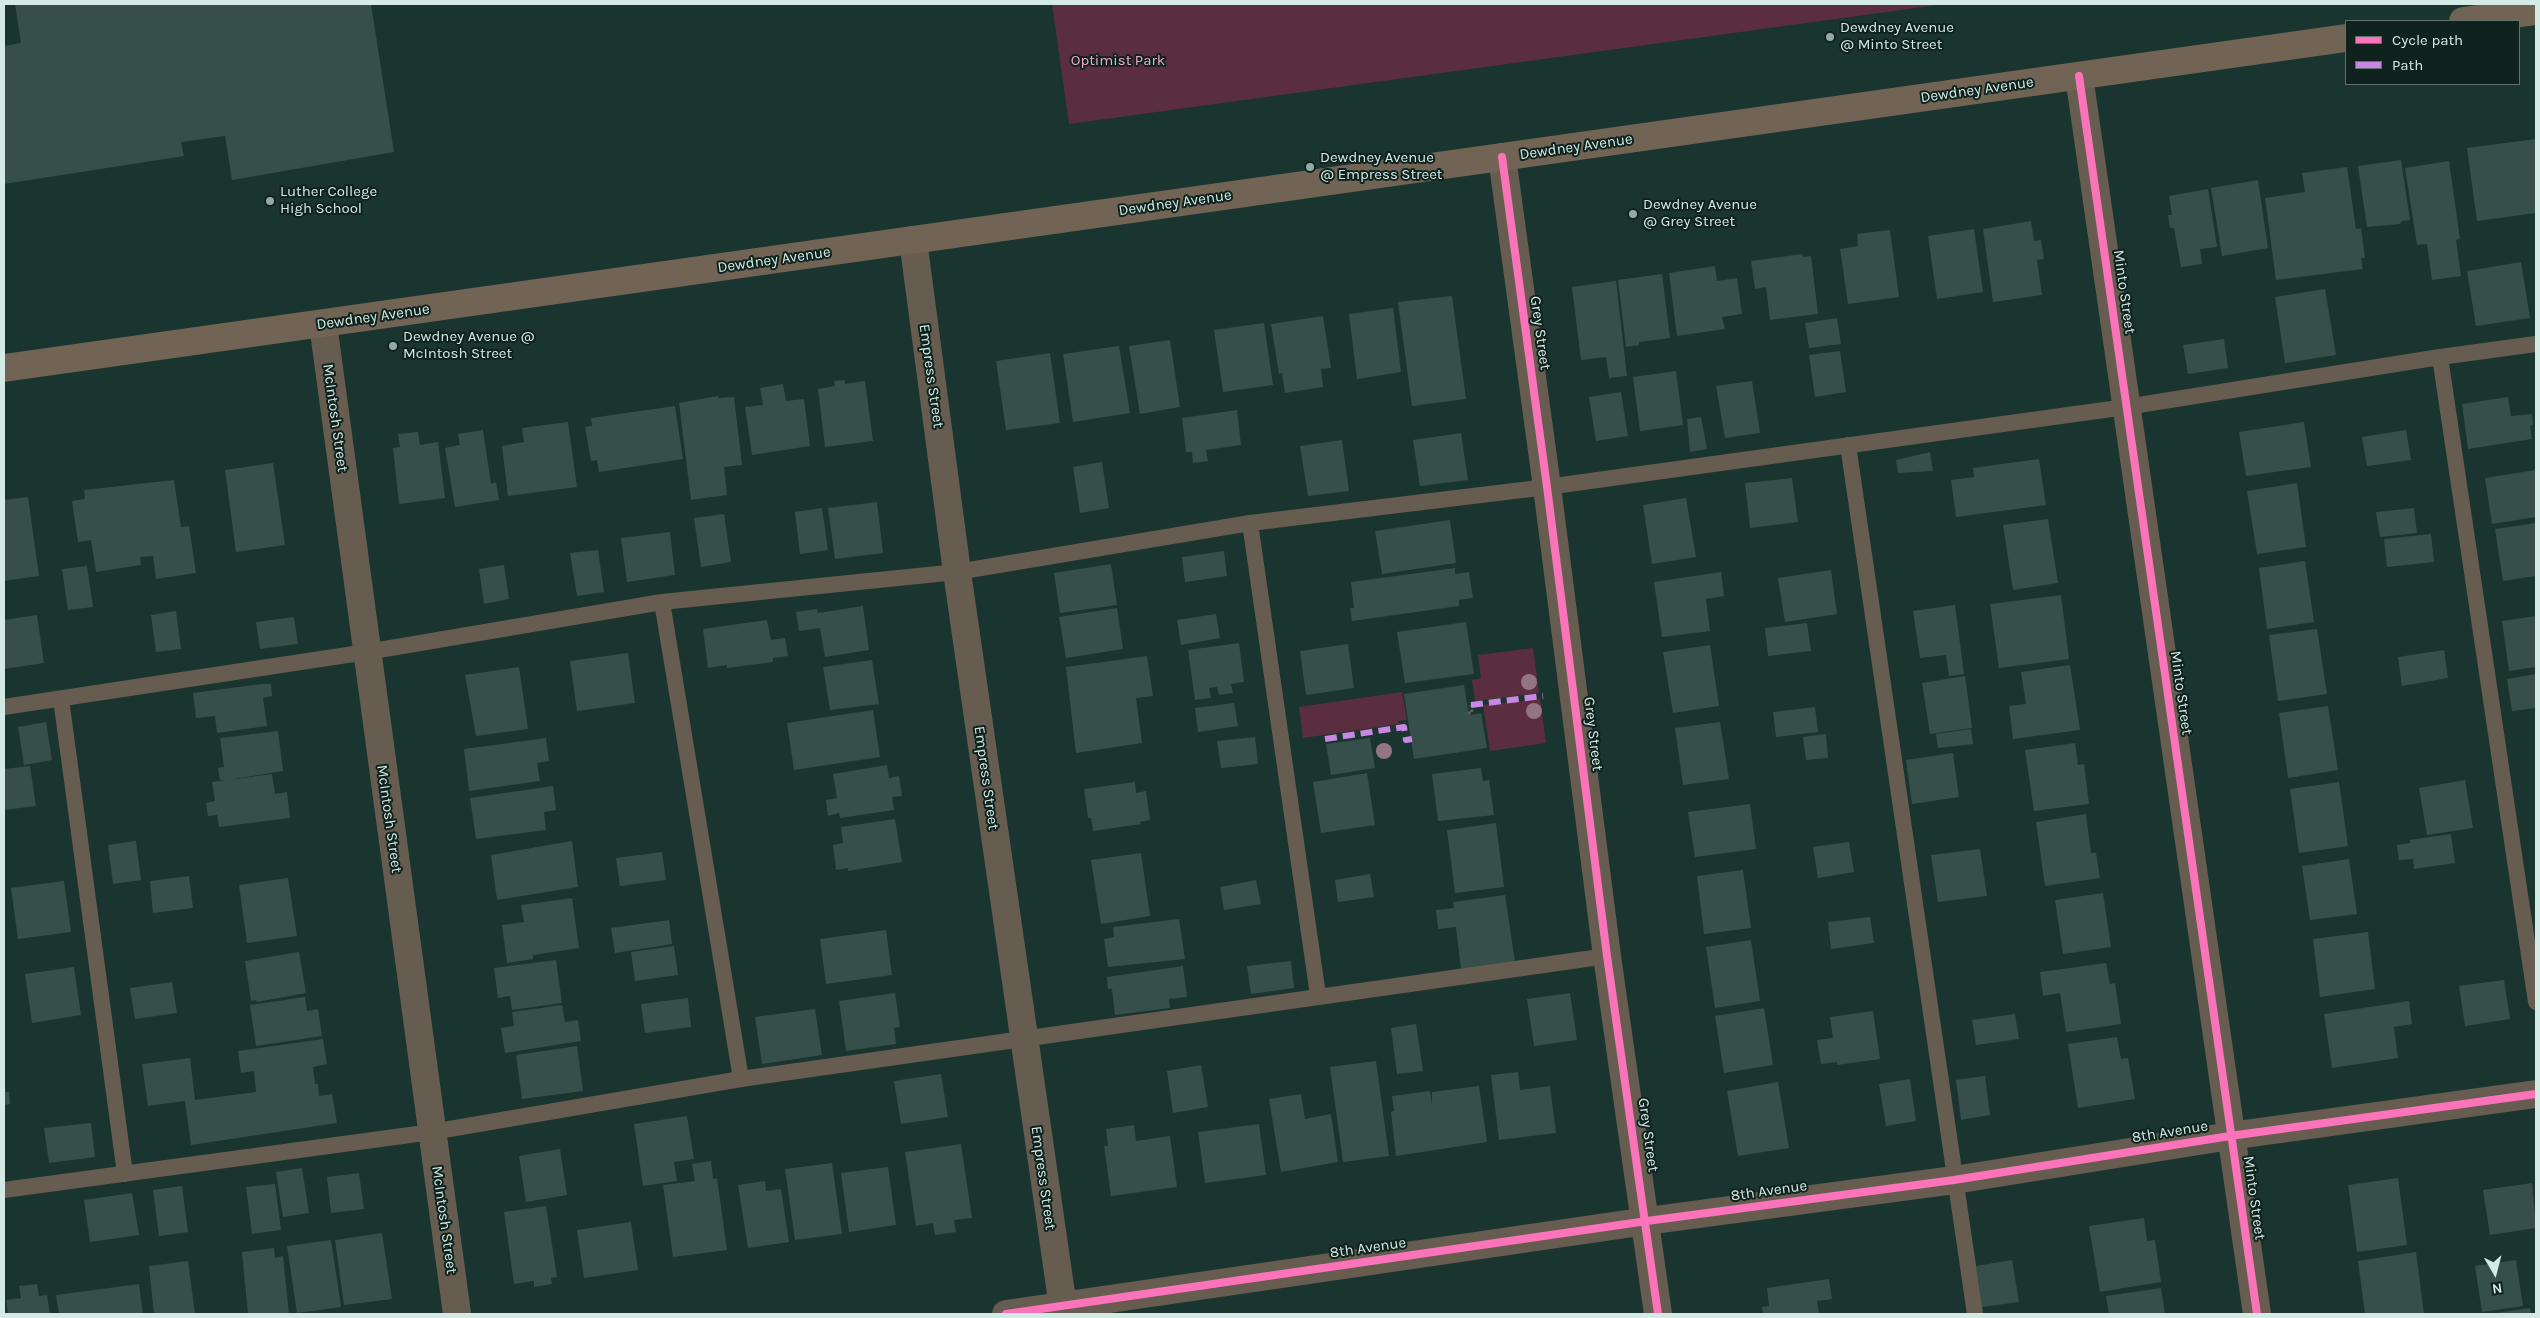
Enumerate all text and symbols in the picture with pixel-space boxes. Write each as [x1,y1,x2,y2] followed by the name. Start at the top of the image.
[1840,19,1954,54] place label: Dewdney Avenue @ Minto Street
[2345,20,2520,85] legend
[1824,31,1836,43] marker: Dewdney Avenue @ Minto Street
[2392,31,2463,49] text: Cycle path
[1071,52,1165,70] park label: Optimist Park
[2392,56,2423,74] text: Path
[1919,73,2035,107] street label: Dewdney Avenue
[1518,130,1634,164] street label: Dewdney Avenue
[1320,149,1442,184] place label: Dewdney Avenue @ Empress Street
[1304,161,1316,173] marker: Dewdney Avenue @ Empress Street
[280,183,377,218] place label: Luther College High School
[1117,186,1233,220] street label: Dewdney Avenue
[264,195,276,207] marker: Luther College High School
[1643,196,1757,231] place label: Dewdney Avenue @ Grey Street
[1627,208,1639,220] marker: Dewdney Avenue @ Grey Street
[716,243,832,277] street label: Dewdney Avenue
[2109,249,2139,335] street label: Minto Street
[1526,295,1554,371] street label: Grey Street
[315,300,431,334] street label: Dewdney Avenue
[915,323,947,429] street label: Empress Street
[403,328,535,363] place label: Dewdney Avenue @ McIntosh Street
[387,340,399,352] marker: Dewdney Avenue @ McIntosh Street
[318,363,352,473] street label: McIntosh Street
[2166,650,2196,736] street label: Minto Street
[1580,696,1606,772] street label: Grey Street
[970,725,1002,831] street label: Empress Street
[372,764,406,874] street label: McIntosh Street
[1634,1097,1662,1173] street label: Grey Street
[2131,1117,2209,1147] street label: 8th Avenue
[1027,1125,1059,1231] street label: Empress Street
[2239,1155,2269,1241] street label: Minto Street
[427,1165,461,1275] street label: McIntosh Street
[1730,1177,1808,1205] street label: 8th Avenue
[1329,1234,1407,1262] street label: 8th Avenue
[2470,1248,2520,1298] north arrow
[2491,1279,2503,1297] text: N

